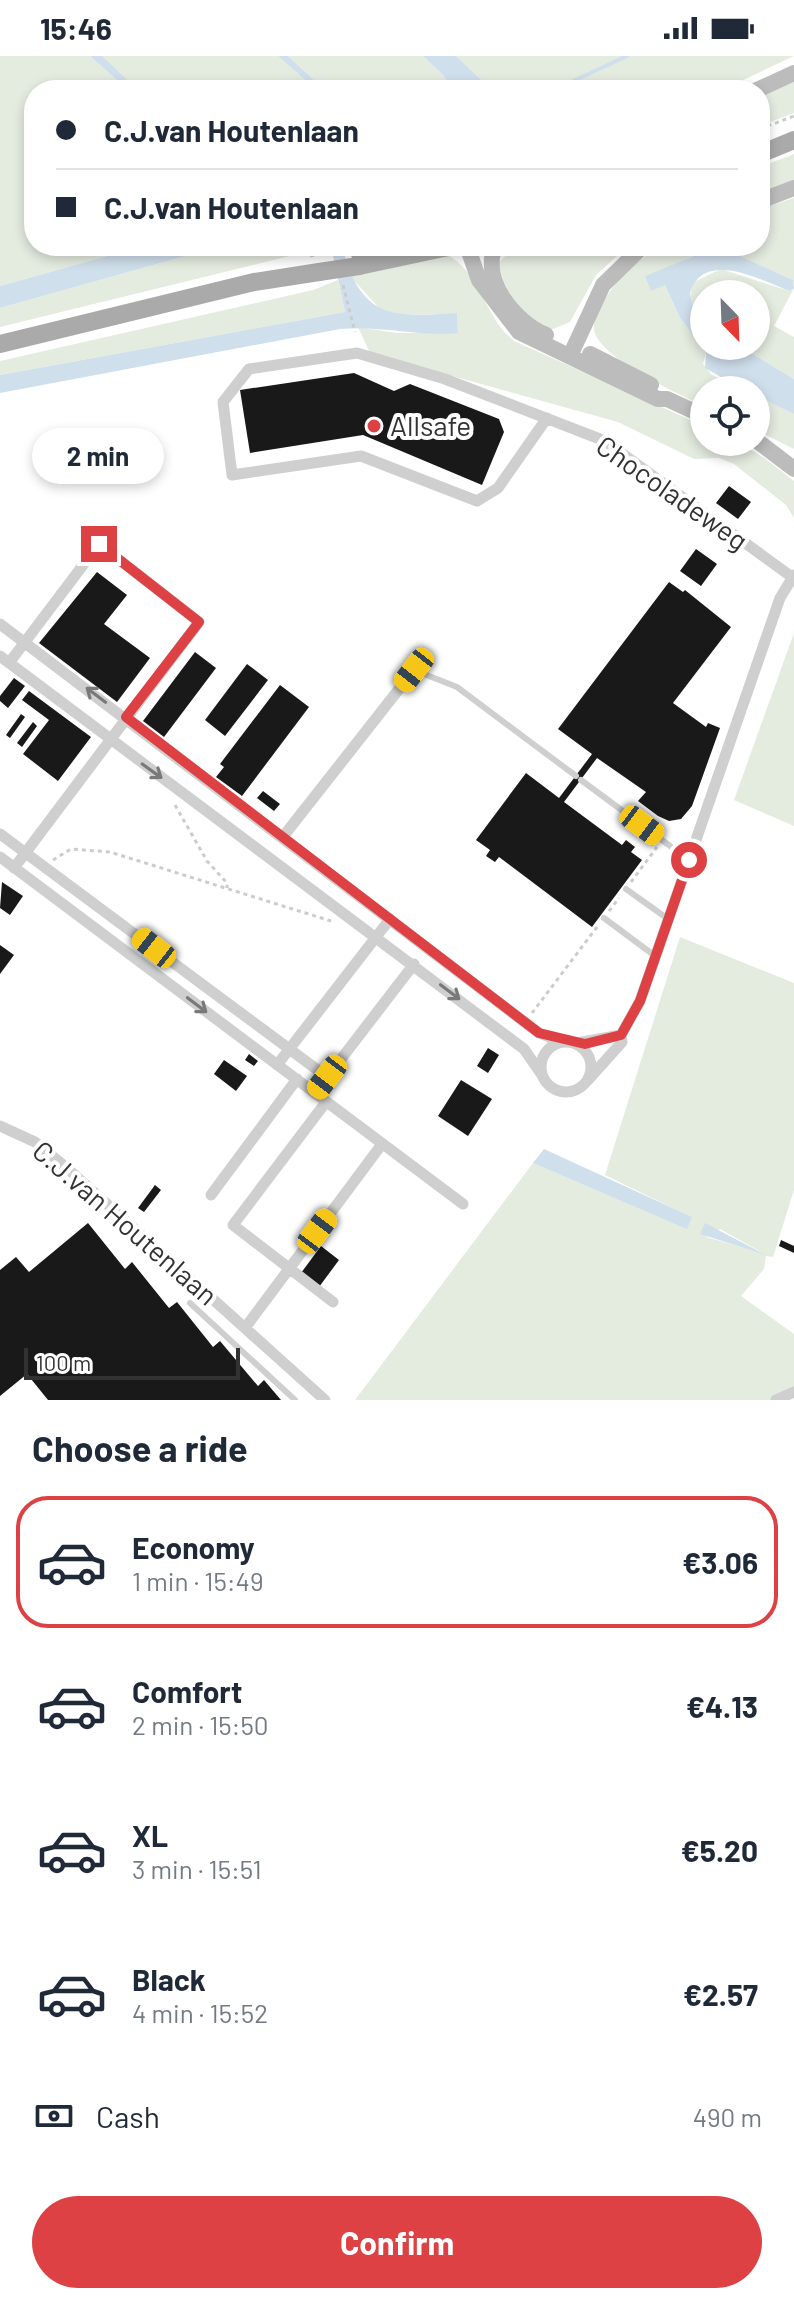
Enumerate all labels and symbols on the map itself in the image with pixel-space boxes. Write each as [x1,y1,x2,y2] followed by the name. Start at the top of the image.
[690,280,770,360] north arrow
[390,408,471,442] place label: Allsafe
[365,417,383,435] marker: Allsafe
[590,427,755,557] street label: Chocoladeweg
[33,428,165,484] callout: 2 min
[81,526,117,562] route end
[390,644,438,696] car
[86,687,107,704] one-way arrow
[140,762,162,779] one-way arrow
[616,801,668,849] car
[671,842,707,878] route start
[128,924,180,972] car
[439,984,461,1001] one-way arrow
[186,996,207,1013] one-way arrow
[303,1051,351,1103] car
[26,1133,225,1312] street label: C.J.van Houtenlaan
[293,1205,341,1257] car
[24,1344,240,1380] scale bar

